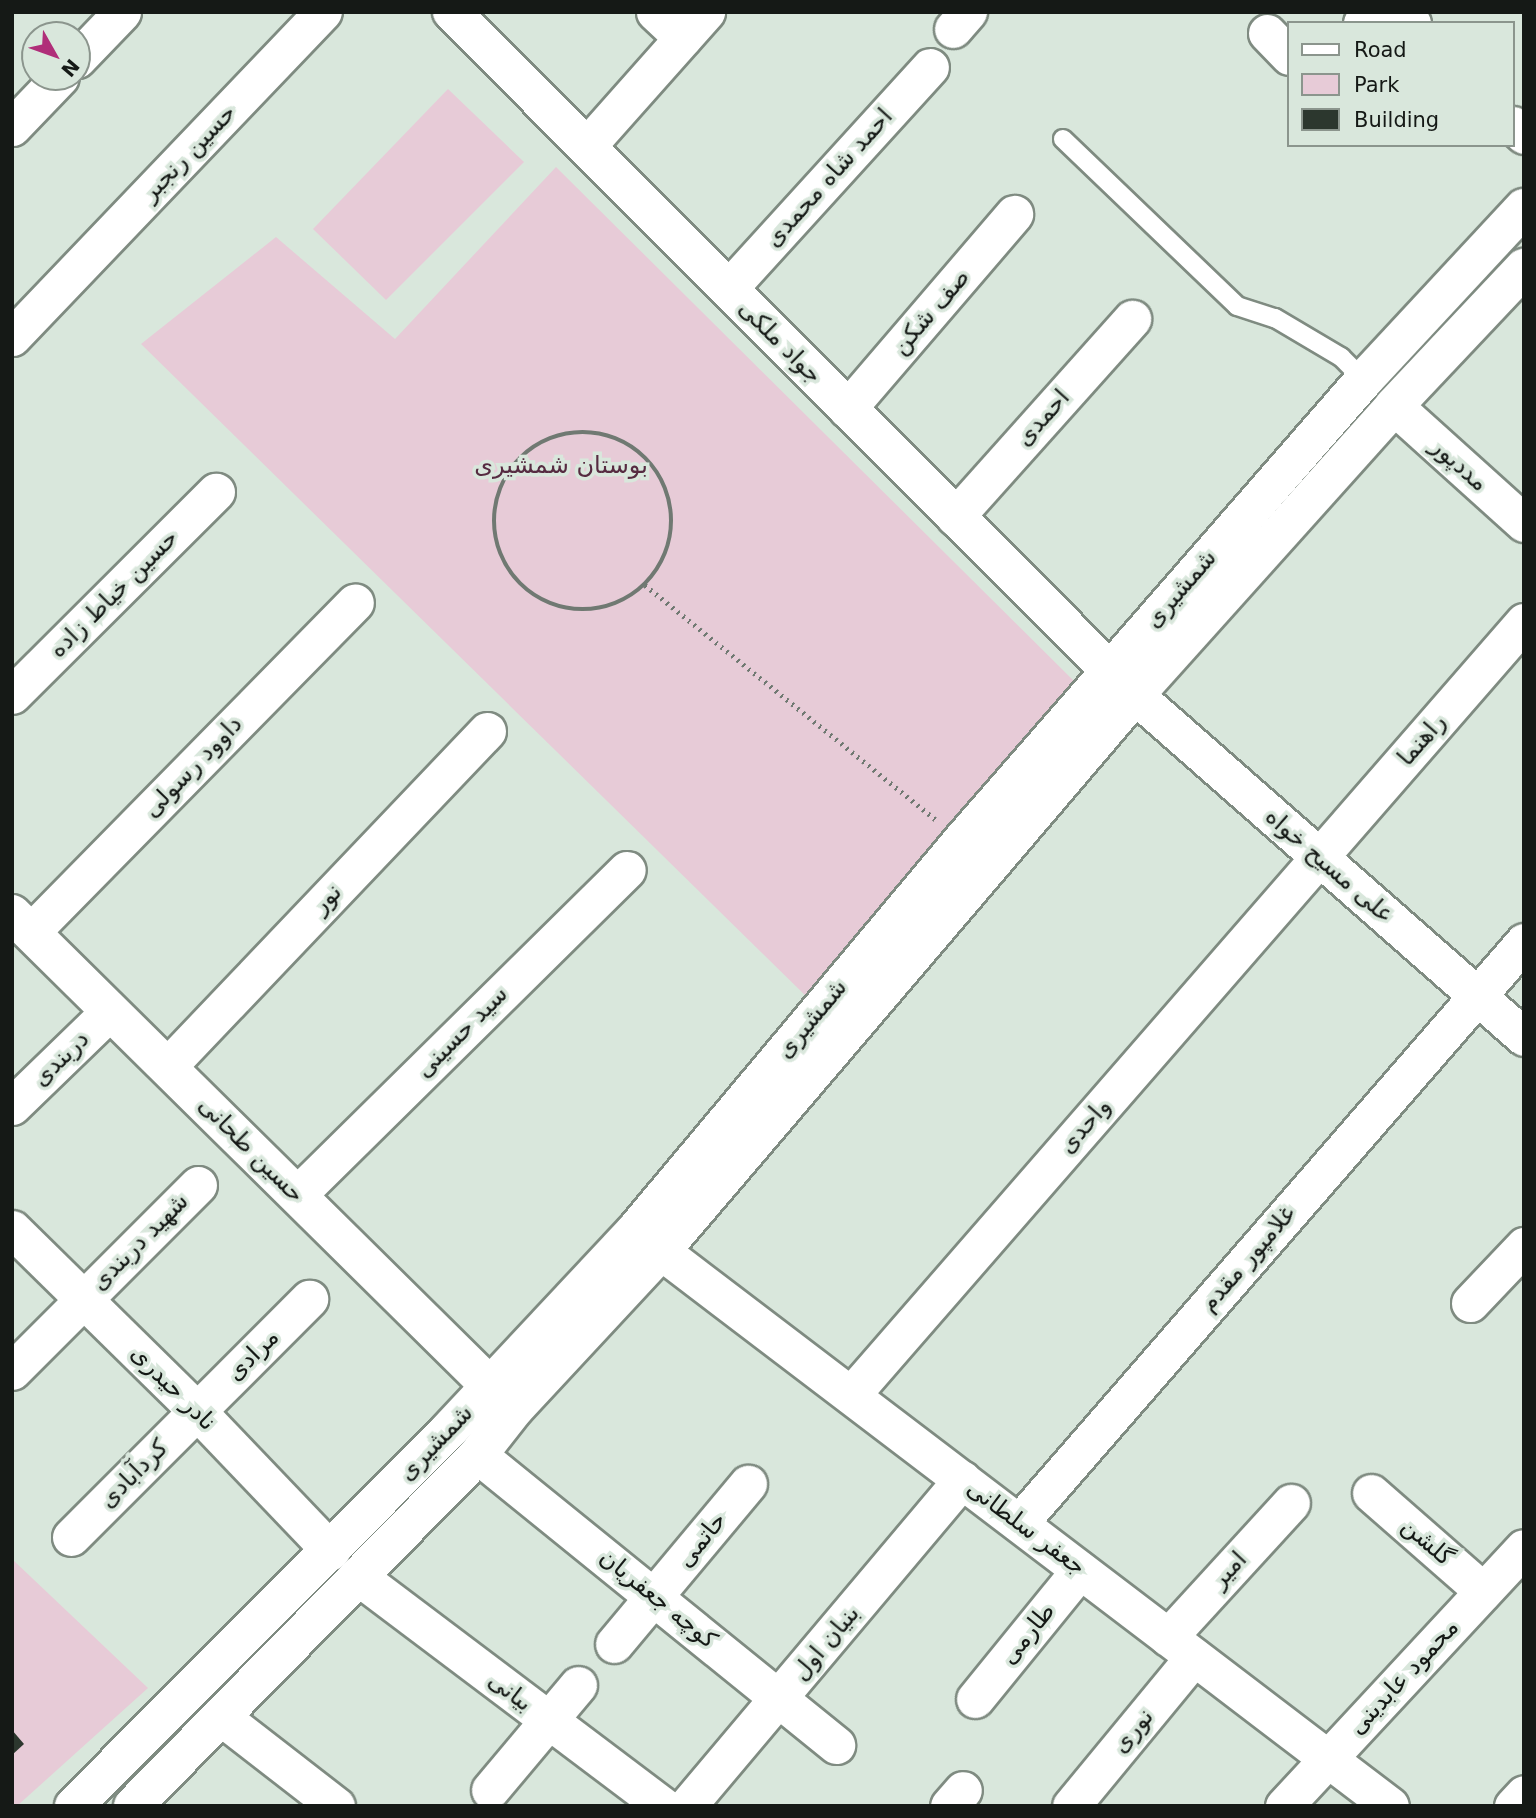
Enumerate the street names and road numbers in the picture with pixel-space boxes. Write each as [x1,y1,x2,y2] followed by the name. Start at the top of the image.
[136,99,242,207] street label: حسین رنجبر
[759,103,899,253] street label: احمد شاه محمدی
[886,263,976,361] street label: صف شکن
[732,294,828,390] street label: جواد ملکی
[1010,384,1076,452] street label: احمدی
[1425,432,1493,498] street label: مددپور
[44,524,184,664] street label: حسین خیاط زاده
[1139,544,1223,634] street label: شمشیری
[1392,708,1452,772] street label: راهنما
[137,710,249,824] street label: داوود رسولی
[1259,802,1399,930] street label: علی مسیح خواه
[306,878,348,920] street label: نور
[771,973,853,1065] street label: شمشیری
[410,980,514,1084] street label: سید حسینی
[27,1025,95,1093] street label: دربندی
[192,1091,310,1209] street label: حسین طحانی
[1053,1092,1117,1160] street label: واحدی
[85,1187,195,1297] street label: شهید دربندی
[1194,1200,1302,1318] street label: غلامپور مقدم
[221,1323,285,1387] street label: مرادی
[124,1339,222,1437] street label: نادر حیدری
[393,1399,479,1487] street label: شمشیری
[94,1434,174,1514] street label: کردآبادی
[961,1474,1091,1582] street label: جعفر سلطانی
[671,1507,733,1573] street label: حاتمی
[1395,1512,1459,1572] street label: گلشن
[594,1543,722,1655] street label: کوچه جعفریان
[1205,1546,1253,1594] street label: امیر
[995,1597,1061,1671] street label: طارمی
[786,1599,866,1687] street label: بنیان اول
[1343,1613,1465,1741] street label: محمود عابدینی
[482,1666,538,1718] street label: بیانی
[1106,1703,1160,1759] street label: نوری

